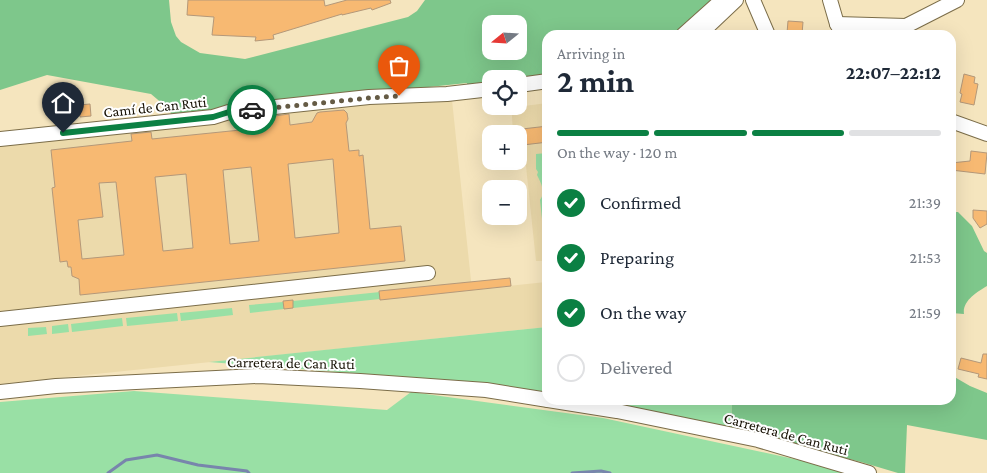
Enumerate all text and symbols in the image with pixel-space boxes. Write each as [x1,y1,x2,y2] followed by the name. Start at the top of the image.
[482,15,528,60] north arrow
[482,15,527,225] map controls
[378,45,420,96] pin
[557,45,625,62] text: Arriving in
[385,52,413,80] icon: bag
[846,62,941,83] text: 22:07–22:12
[557,63,634,99] text: 2 min
[482,70,527,115] button: locate
[42,82,84,133] pin
[227,85,277,135] courier
[49,89,77,117] icon: home
[103,94,207,120] street label: Camí de Can Ruti
[238,96,266,124] icon: car
[482,125,527,170] button: +
[557,144,677,161] text: On the way · 120 m
[482,180,527,225] button: −
[557,189,585,217] icon: check
[600,192,681,213] text: Confirmed
[909,194,941,211] text: 21:39
[557,244,585,272] icon: check
[600,247,674,268] text: Preparing
[910,249,941,266] text: 21:53
[557,299,585,327] icon: check
[600,302,686,323] text: On the way
[909,304,941,321] text: 21:59
[227,354,355,372] street label: Carretera de Can Ruti
[600,357,673,378] text: Delivered
[722,410,850,458] street label: Carretera de Can Ruti

